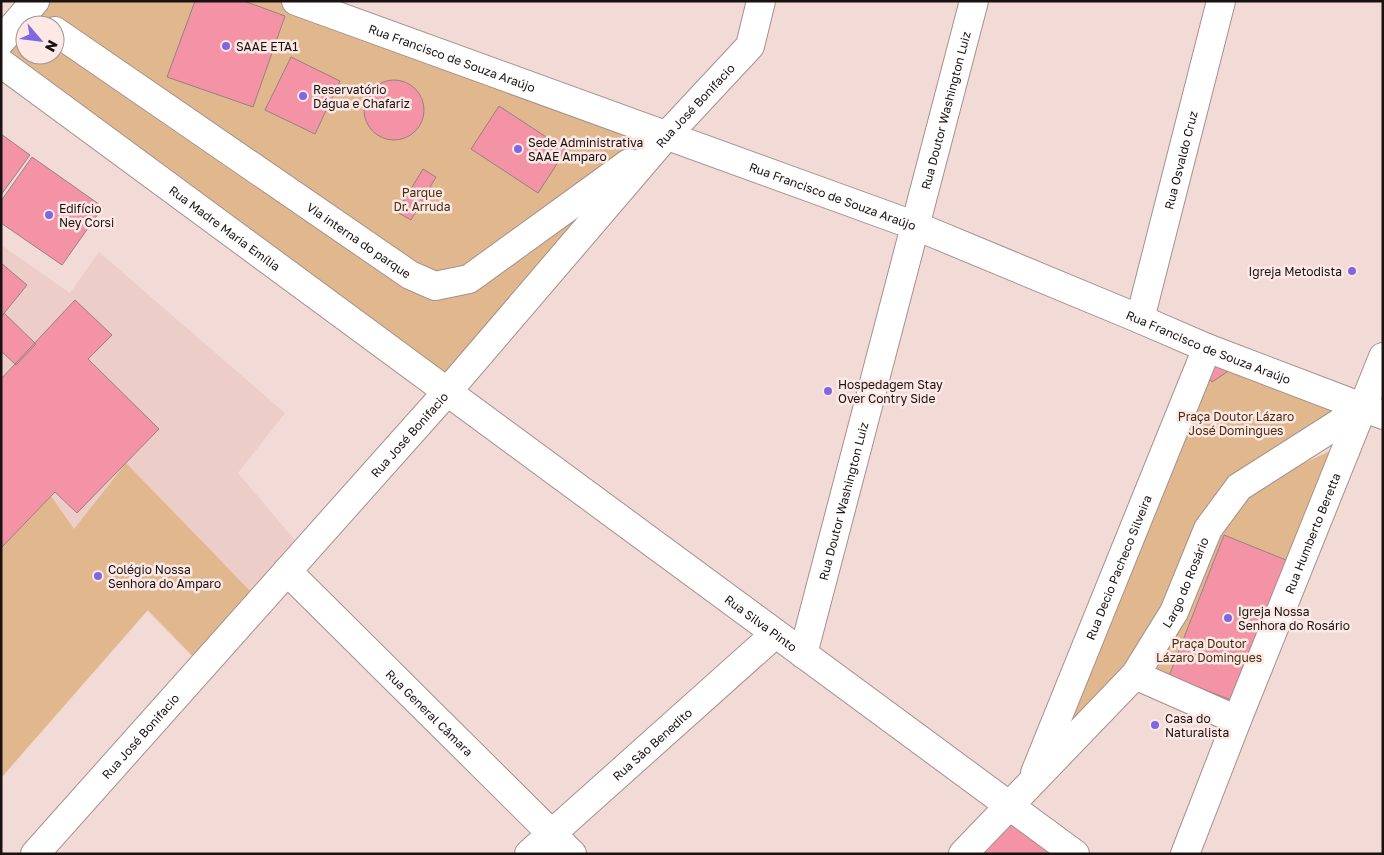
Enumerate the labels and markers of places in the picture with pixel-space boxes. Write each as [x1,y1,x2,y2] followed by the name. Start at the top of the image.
[236,39,298,54] place label: SAAE ETA1
[220,40,232,52] marker: SAAE ETA1
[313,82,410,111] place label: Reservatório Dágua e Chafariz
[297,90,309,102] marker: Reservatório Dágua e Chafariz
[528,135,643,164] place label: Sede Administrativa SAAE Amparo
[512,143,524,155] marker: Sede Administrativa SAAE Amparo
[59,201,114,230] place label: Edifício Ney Corsi
[43,209,55,221] marker: Edifício Ney Corsi
[1249,264,1342,279] place label: Igreja Metodista
[1346,265,1358,277] marker: Igreja Metodista
[838,377,943,406] place label: Hospedagem Stay Over Contry Side
[822,385,834,397] marker: Hospedagem Stay Over Contry Side
[108,562,221,591] place label: Colégio Nossa Senhora do Amparo
[92,570,104,582] marker: Colégio Nossa Senhora do Amparo
[1238,604,1350,633] place label: Igreja Nossa Senhora do Rosário
[1222,612,1234,624] marker: Igreja Nossa Senhora do Rosário
[1165,711,1229,740] place label: Casa do Naturalista
[1149,719,1161,731] marker: Casa do Naturalista

